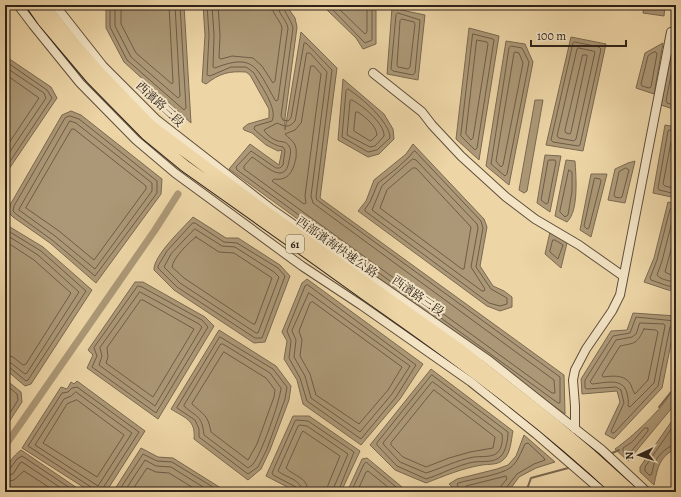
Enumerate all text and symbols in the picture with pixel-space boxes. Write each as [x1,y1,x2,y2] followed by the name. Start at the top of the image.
[531,22,626,48] scale bar
[537,28,566,44] text: 100 m
[133,78,187,130] street label: 西濱路三段
[293,213,381,281] street label: 西部濱海快速公路
[286,235,304,253] road number: 61
[389,272,447,320] street label: 西濱路三段
[619,435,659,475] north arrow
[622,451,637,460] text: N

